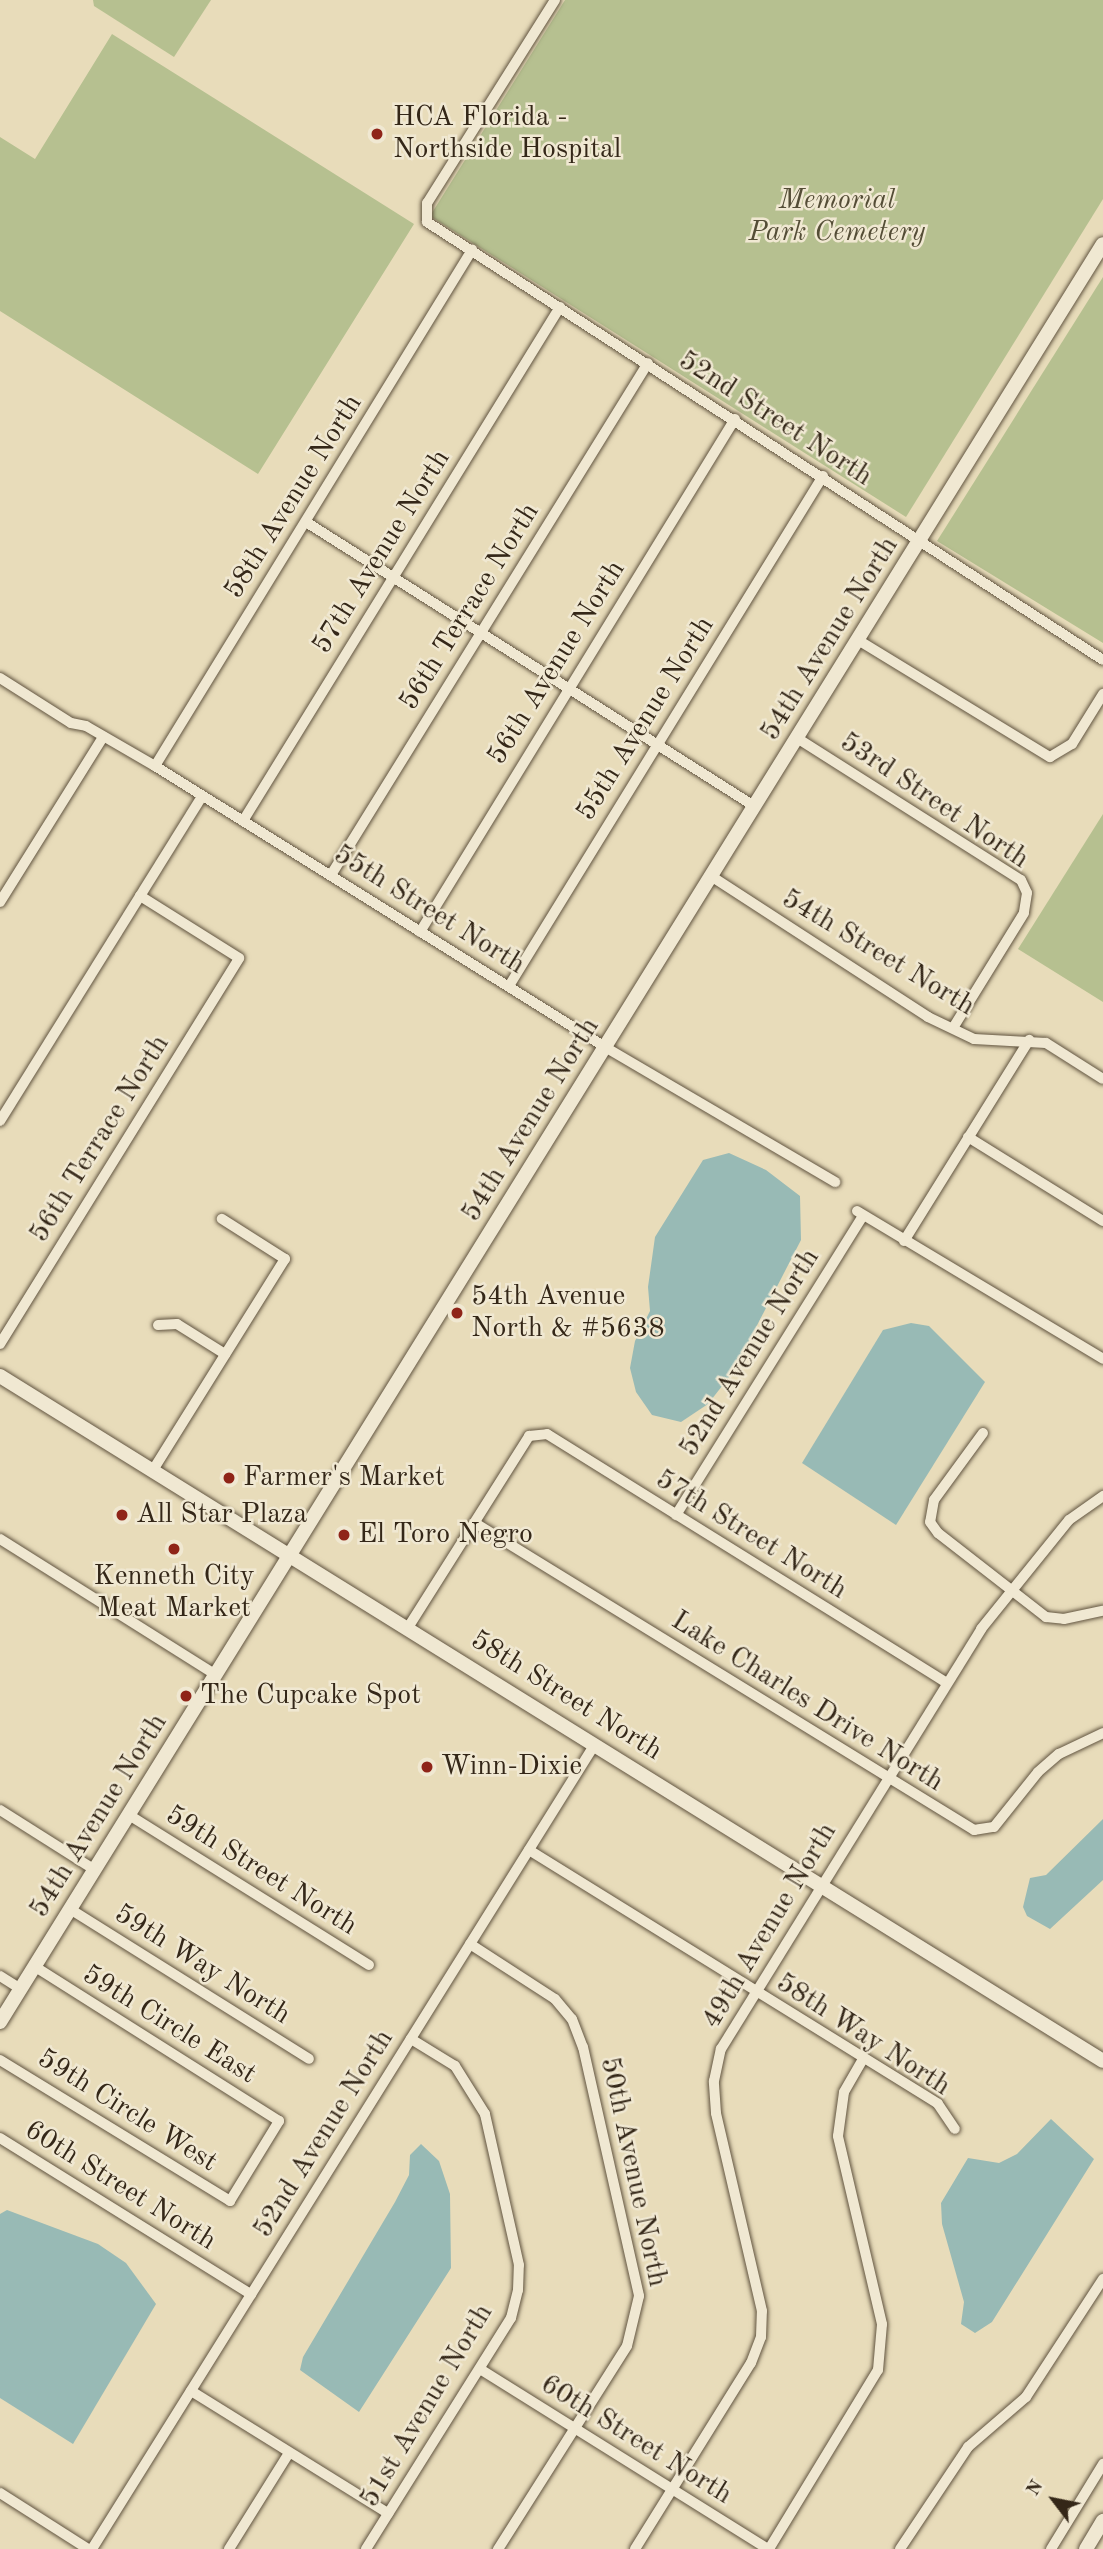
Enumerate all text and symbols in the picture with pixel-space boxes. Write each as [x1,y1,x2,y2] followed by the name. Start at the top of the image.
[393,101,621,167] place label: HCA Florida - Northside Hospital
[367,124,387,144] marker: HCA Florida - Northside Hospital
[749,184,925,250] park label: Memorial Park Cemetery
[672,344,878,494] street label: 52nd Street North
[218,389,370,605] street label: 58th Avenue North
[306,444,458,660] street label: 57th Avenue North
[393,497,547,717] street label: 56th Terrace North
[754,531,906,747] street label: 54th Avenue North
[481,555,633,771] street label: 56th Avenue North
[570,611,722,827] street label: 55th Avenue North
[833,725,1035,877] street label: 53rd Street North
[327,838,531,982] street label: 55th Street North
[775,882,981,1024] street label: 54th Street North
[455,1012,607,1228] street label: 54th Avenue North
[23,1029,177,1249] street label: 56th Terrace North
[672,1243,828,1463] street label: 52nd Avenue North
[471,1280,665,1346] place label: 54th Avenue North & #5638
[449,1305,465,1321] marker: 54th Avenue North & #5638
[243,1461,445,1495] place label: Farmer's Market
[649,1463,853,1607] street label: 57th Street North
[221,1470,237,1486] marker: Farmer's Market
[136,1498,307,1532] place label: All Star Plaza
[114,1507,130,1523] marker: All Star Plaza
[358,1518,533,1552] place label: El Toro Negro
[336,1527,352,1543] marker: El Toro Negro
[166,1541,182,1557] marker: Kenneth City Meat Market
[94,1560,254,1626] place label: Kenneth City Meat Market
[665,1604,949,1800] street label: Lake Charles Drive North
[464,1624,668,1768] street label: 58th Street North
[200,1679,421,1713] place label: The Cupcake Spot
[178,1688,194,1704] marker: The Cupcake Spot
[23,1708,175,1924] street label: 54th Avenue North
[441,1750,582,1784] place label: Winn-Dixie
[419,1759,435,1775] marker: Winn-Dixie
[159,1799,363,1943] street label: 59th Street North
[695,1817,845,2035] street label: 49th Avenue North
[108,1897,296,2033] street label: 59th Way North
[76,1958,262,2092] street label: 59th Circle East
[770,1966,956,2104] street label: 58th Way North
[246,2024,402,2244] street label: 52nd Avenue North
[31,2042,223,2180] street label: 59th Circle West
[592,2054,674,2290] street label: 50th Avenue North
[18,2114,222,2258] street label: 60th Street North
[353,2298,501,2514] street label: 51st Avenue North
[534,2368,738,2512] street label: 60th Street North
[1019,2465,1089,2535] north arrow
[1024,2477,1048,2500] text: N

